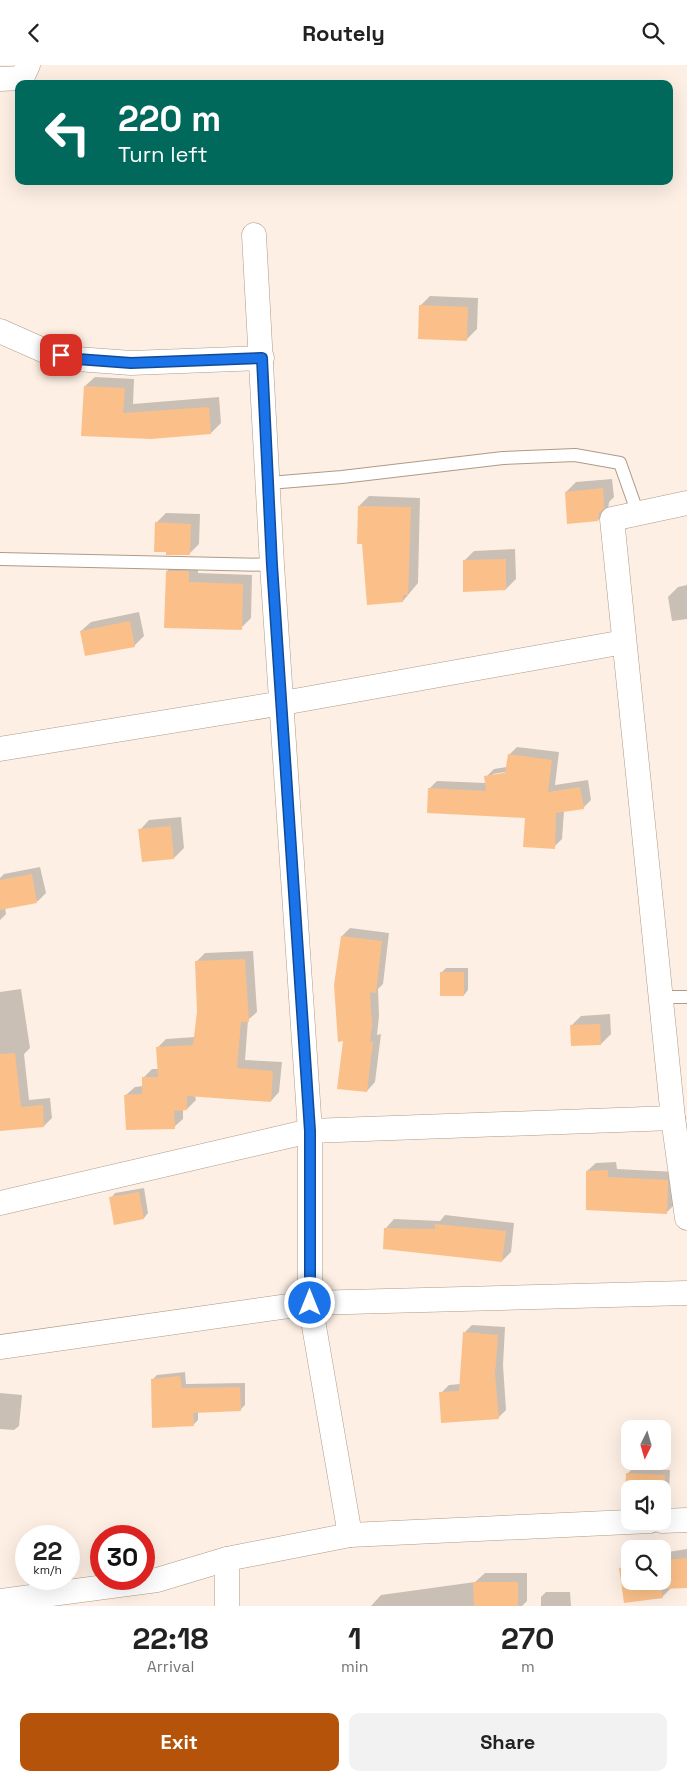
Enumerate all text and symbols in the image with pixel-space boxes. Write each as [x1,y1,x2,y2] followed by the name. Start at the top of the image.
[20,19,48,47] icon: back
[302,19,385,47] text: Routely
[639,19,667,47] icon: search
[118,97,221,141] text: 220 m
[35,100,100,165] icon: left
[118,140,208,168] text: Turn left
[40,334,82,376] pin
[47,341,75,369] icon: arrive
[283,1276,335,1328] position arrow
[621,1420,671,1470] north arrow
[621,1420,671,1590] map controls
[621,1480,671,1530] button: sound
[90,1525,155,1590] speed limit sign: 30
[33,1535,62,1567] text: 22
[621,1540,671,1590] button: search
[33,1562,62,1578] text: km/h
[132,1619,209,1658] text: 22:18
[348,1619,362,1658] text: 1
[501,1619,555,1658] text: 270
[147,1656,194,1677] text: Arrival
[341,1656,369,1677] text: min
[521,1656,535,1677] text: m
[20,1713,339,1771] button: Exit
[349,1713,667,1771] button: Share

